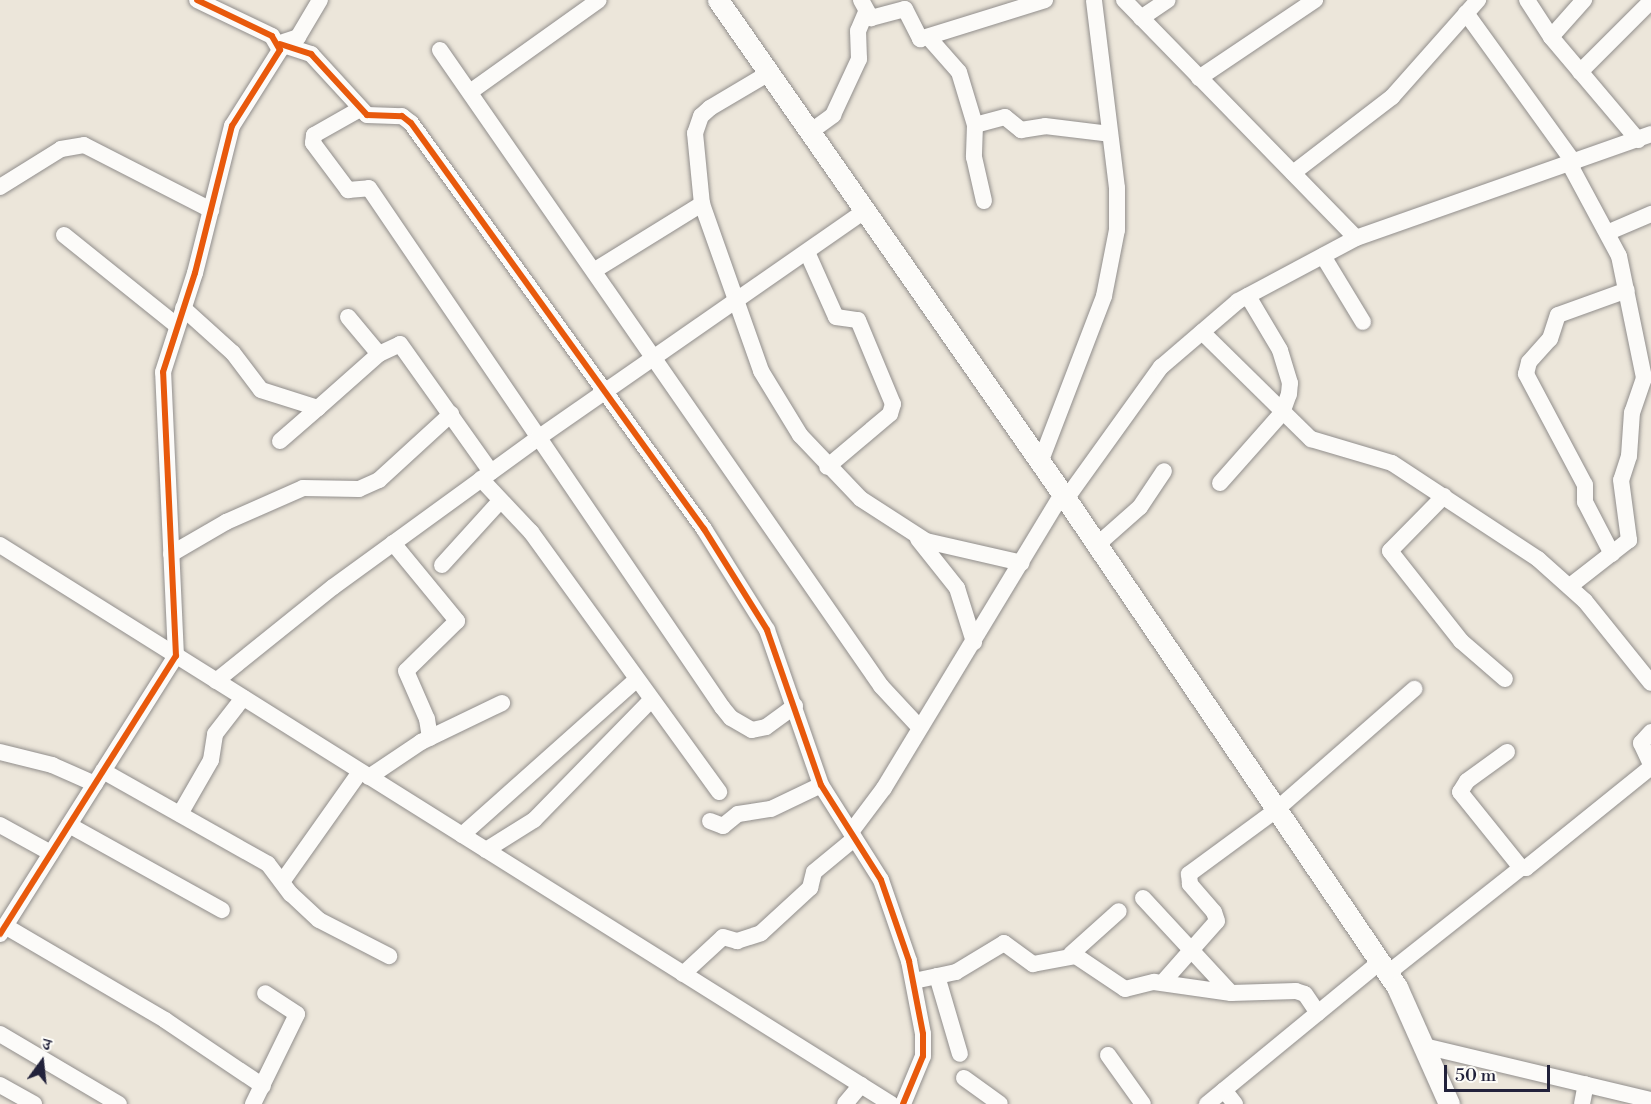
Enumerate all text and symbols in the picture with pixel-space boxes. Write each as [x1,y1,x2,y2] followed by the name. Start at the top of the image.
[12,1032,72,1092] north arrow
[40,1034,53,1055] text: उ
[1447,1053,1554,1091] scale bar
[1455,1064,1496,1087] text: 50 m

